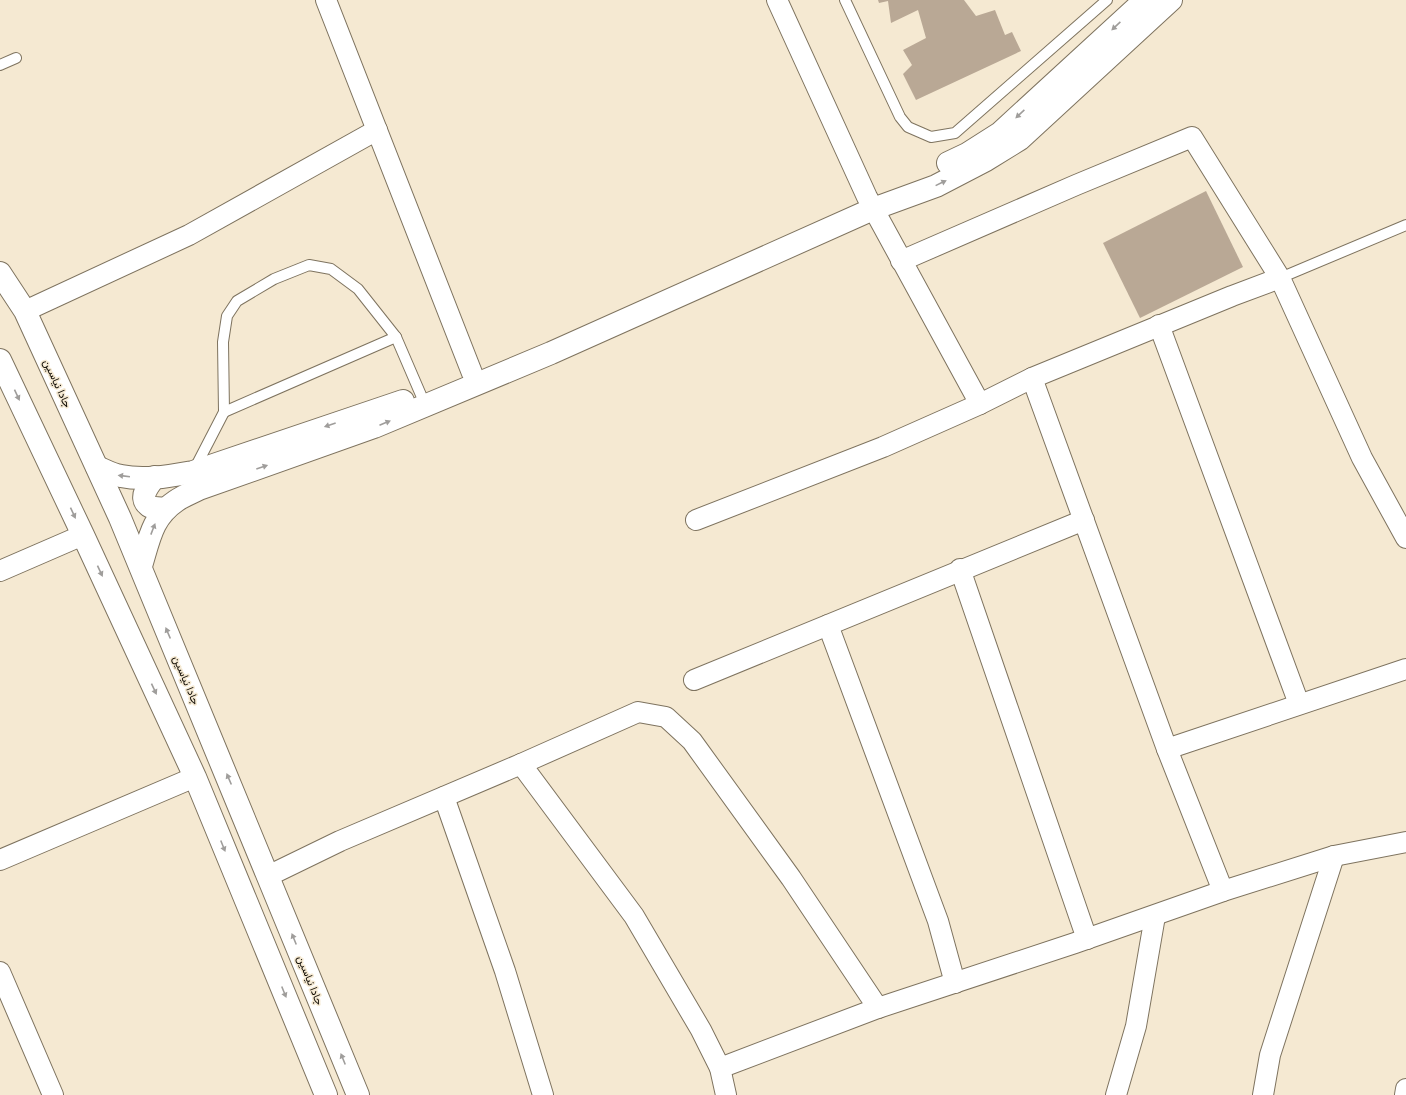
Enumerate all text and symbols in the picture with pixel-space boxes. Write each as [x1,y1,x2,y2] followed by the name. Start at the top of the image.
[1111,22,1121,31] one-way arrow
[1015,110,1026,119] one-way arrow
[935,180,947,186] one-way arrow
[40,356,76,410] street label: جادا نیاسین
[14,389,20,401] one-way arrow
[379,420,390,426] one-way arrow
[323,423,335,429] one-way arrow
[257,463,269,469] one-way arrow
[118,473,130,479] one-way arrow
[70,507,76,518] one-way arrow
[151,523,157,535] one-way arrow
[97,565,103,576] one-way arrow
[165,628,171,639] one-way arrow
[170,653,204,707] street label: جادا نیاسین
[151,683,157,694] one-way arrow
[225,773,231,785] one-way arrow
[221,841,227,853] one-way arrow
[290,932,296,944] one-way arrow
[294,953,328,1007] street label: جادا نیاسین
[281,987,287,998] one-way arrow
[340,1053,346,1064] one-way arrow

